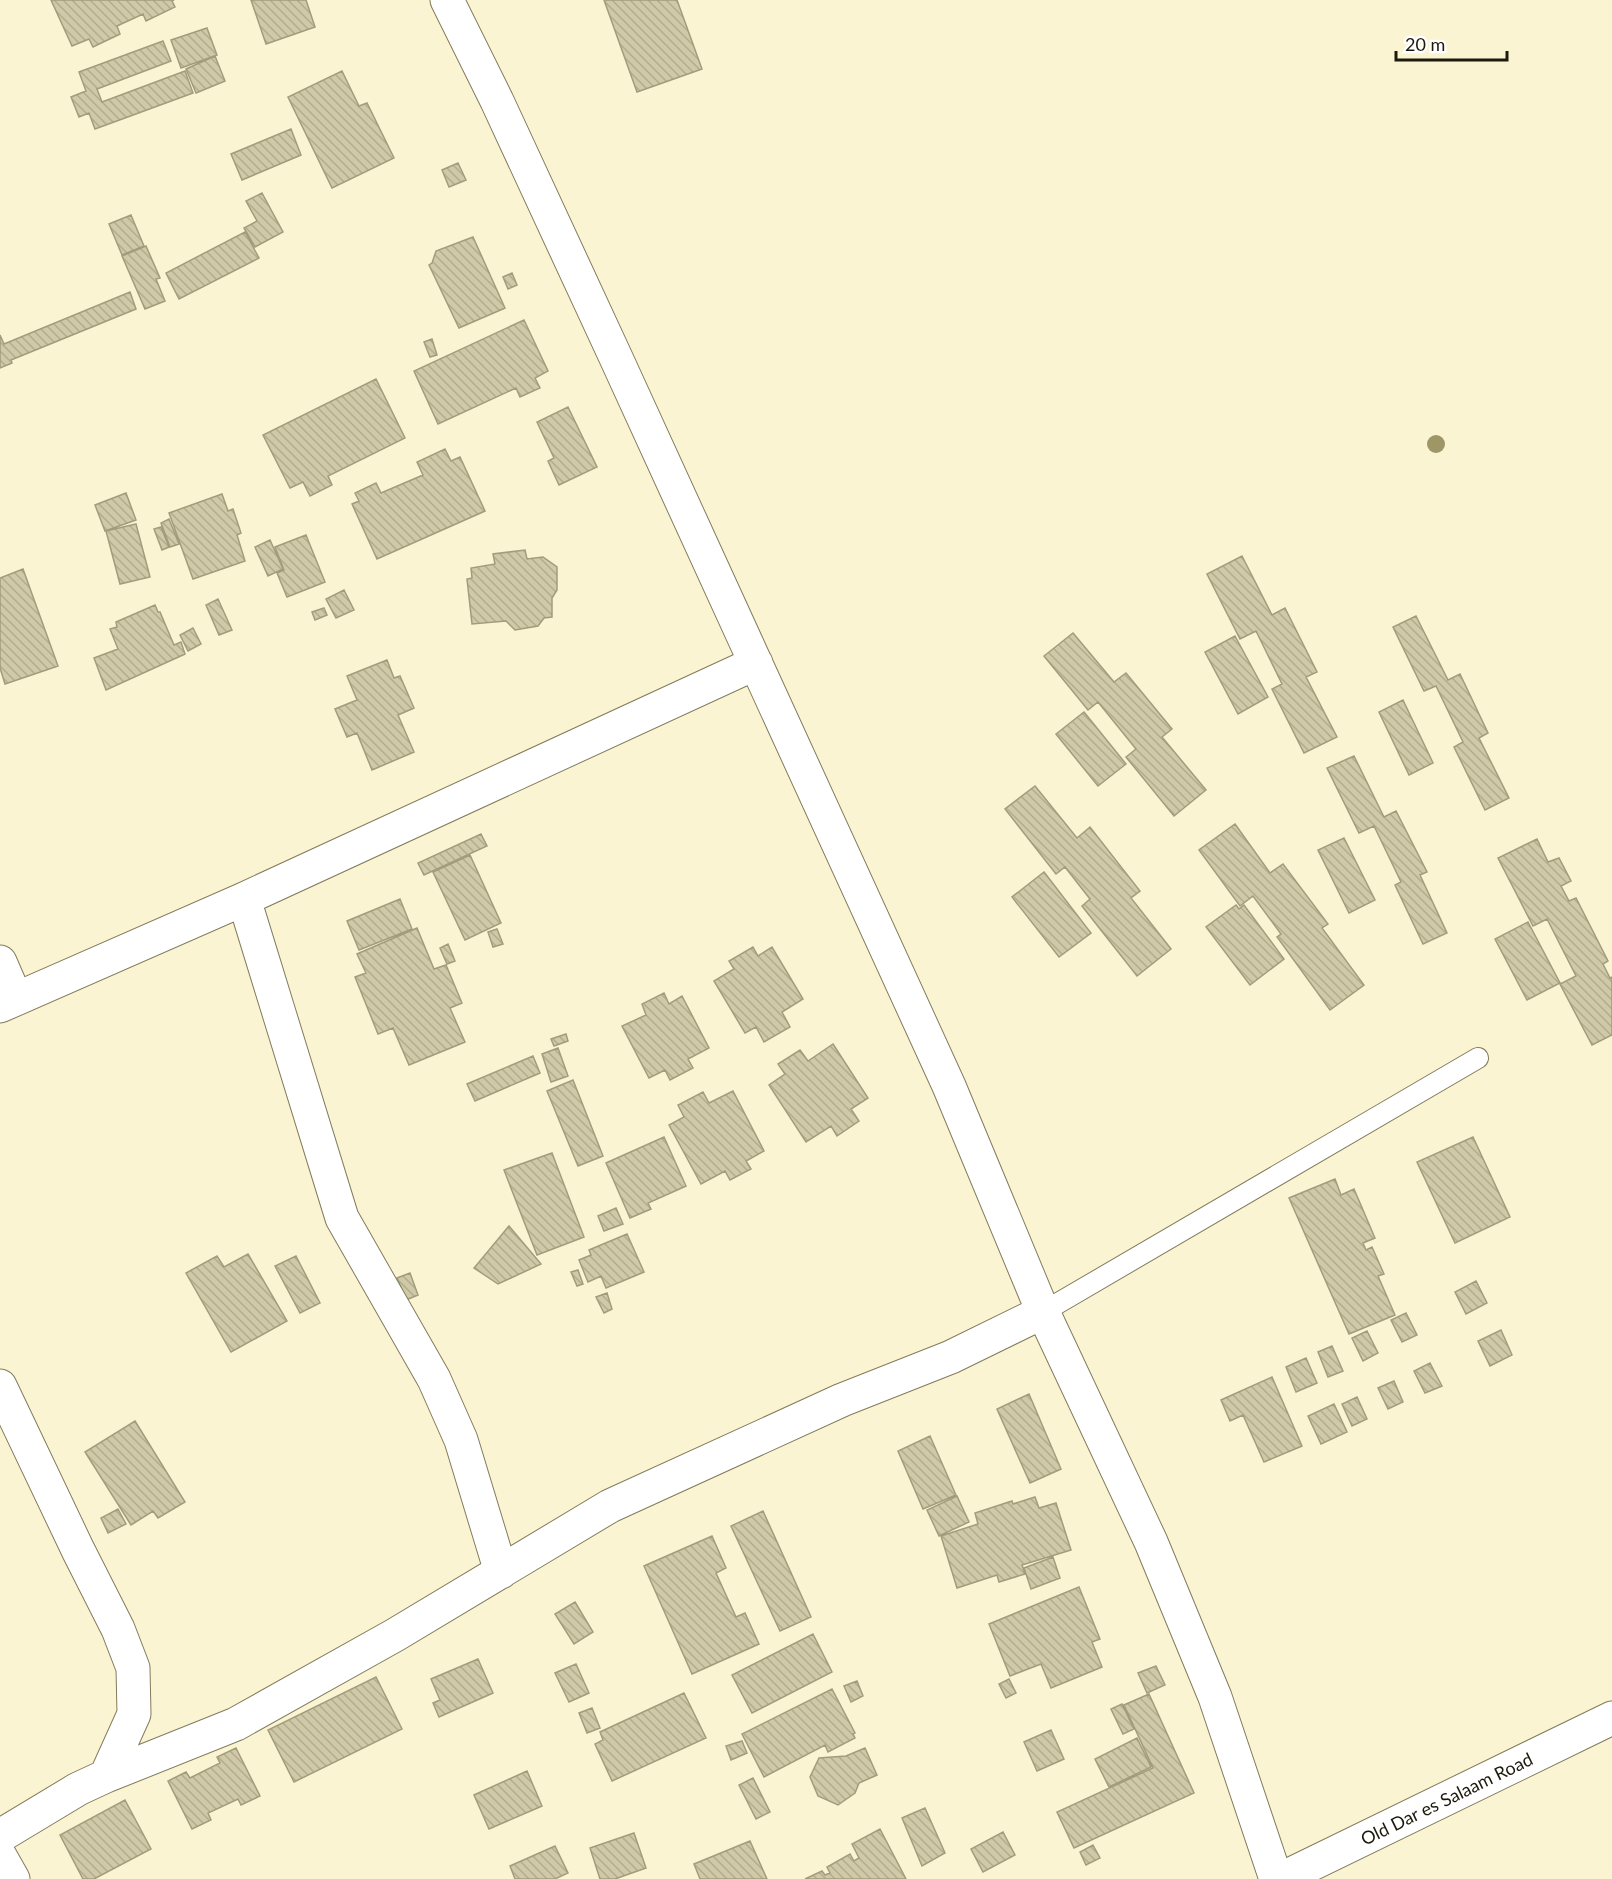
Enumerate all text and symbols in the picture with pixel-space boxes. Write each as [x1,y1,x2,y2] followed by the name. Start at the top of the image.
[1396,24,1507,62] scale bar
[1405,33,1445,55] text: 20 m
[1357,1747,1536,1850] street label: Old Dar es Salaam Road

